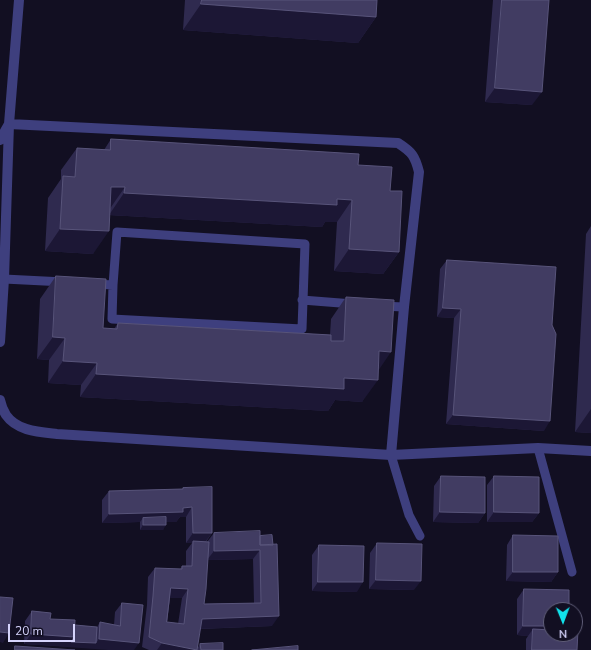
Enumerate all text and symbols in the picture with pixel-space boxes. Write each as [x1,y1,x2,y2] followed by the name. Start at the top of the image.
[543,602,583,642] north arrow
[10,616,77,642] scale bar
[15,623,43,639] text: 20 m
[559,626,567,641] text: N

